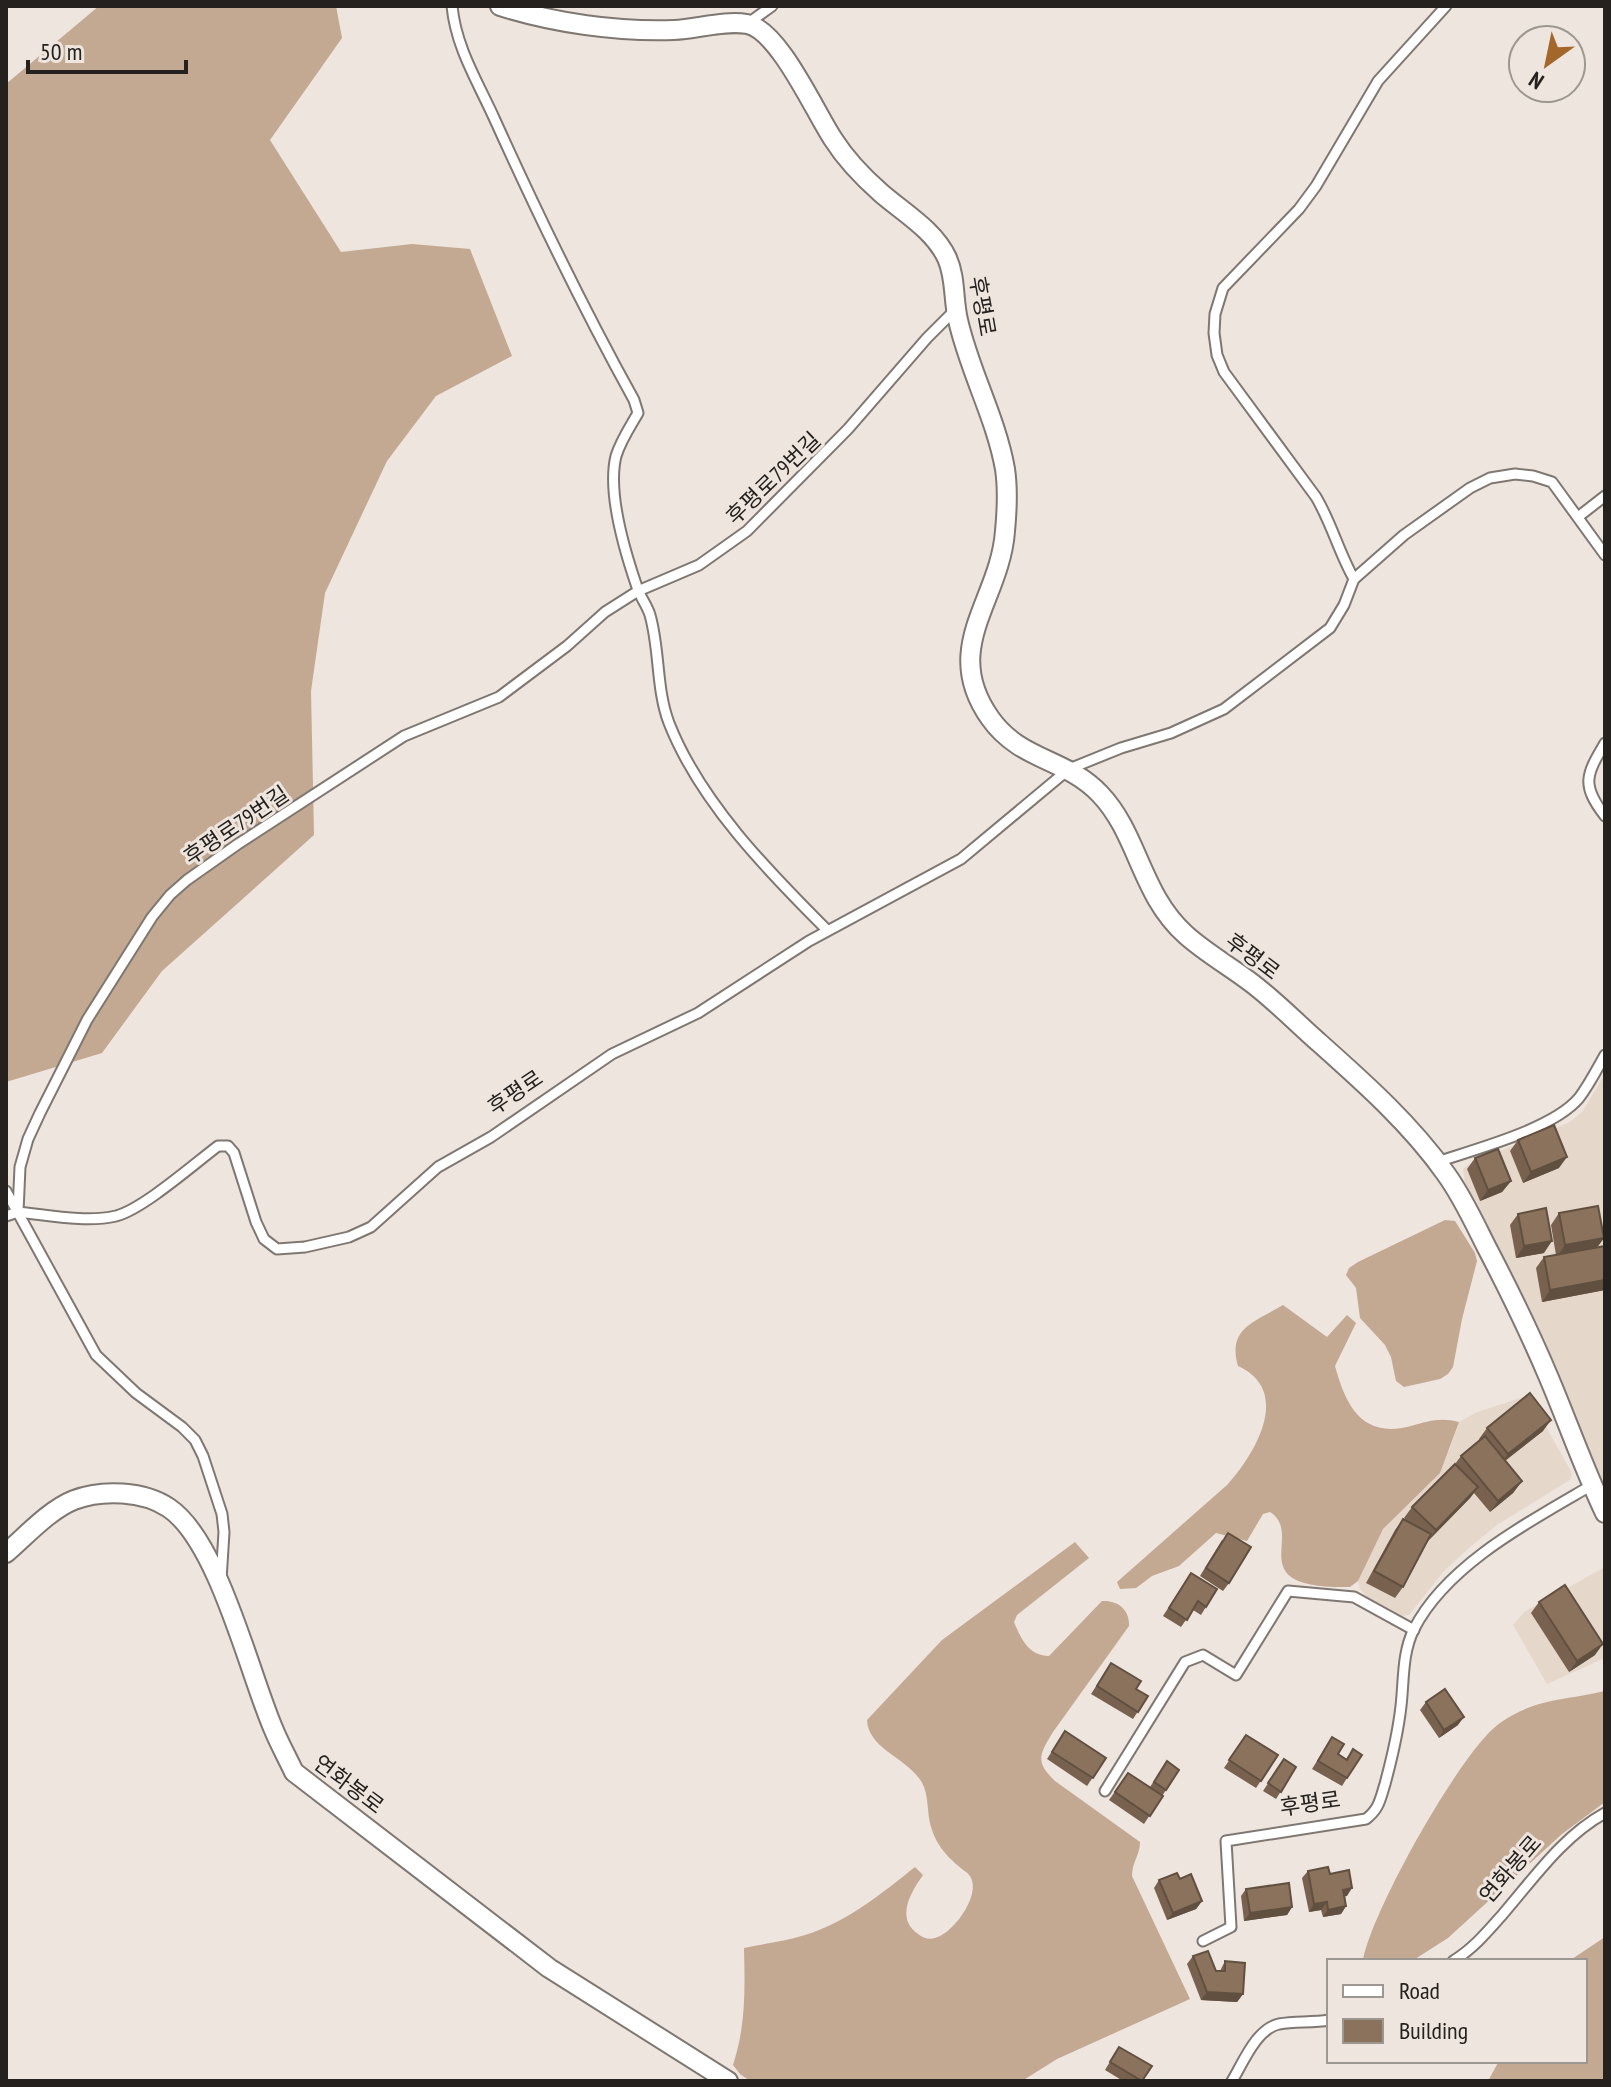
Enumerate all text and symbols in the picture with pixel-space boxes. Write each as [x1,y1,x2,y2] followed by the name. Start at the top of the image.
[28,24,186,74] scale bar
[1507,24,1587,104] north arrow
[40,36,82,67] text: 50 m
[1523,66,1549,96] text: N
[964,274,1002,338] street label: 후평로
[720,426,826,530] street label: 후평로79번길
[178,780,294,870] street label: 후평로79번길
[1220,927,1286,985] street label: 후평로
[482,1063,548,1121] street label: 후평로
[308,1748,390,1820] street label: 연화봉로
[1278,1785,1342,1821] street label: 후평로
[1473,1829,1547,1909] street label: 연화봉로
[1327,1959,1587,2063] legend
[1399,1975,1440,2006] text: Road
[1399,2015,1468,2046] text: Building

